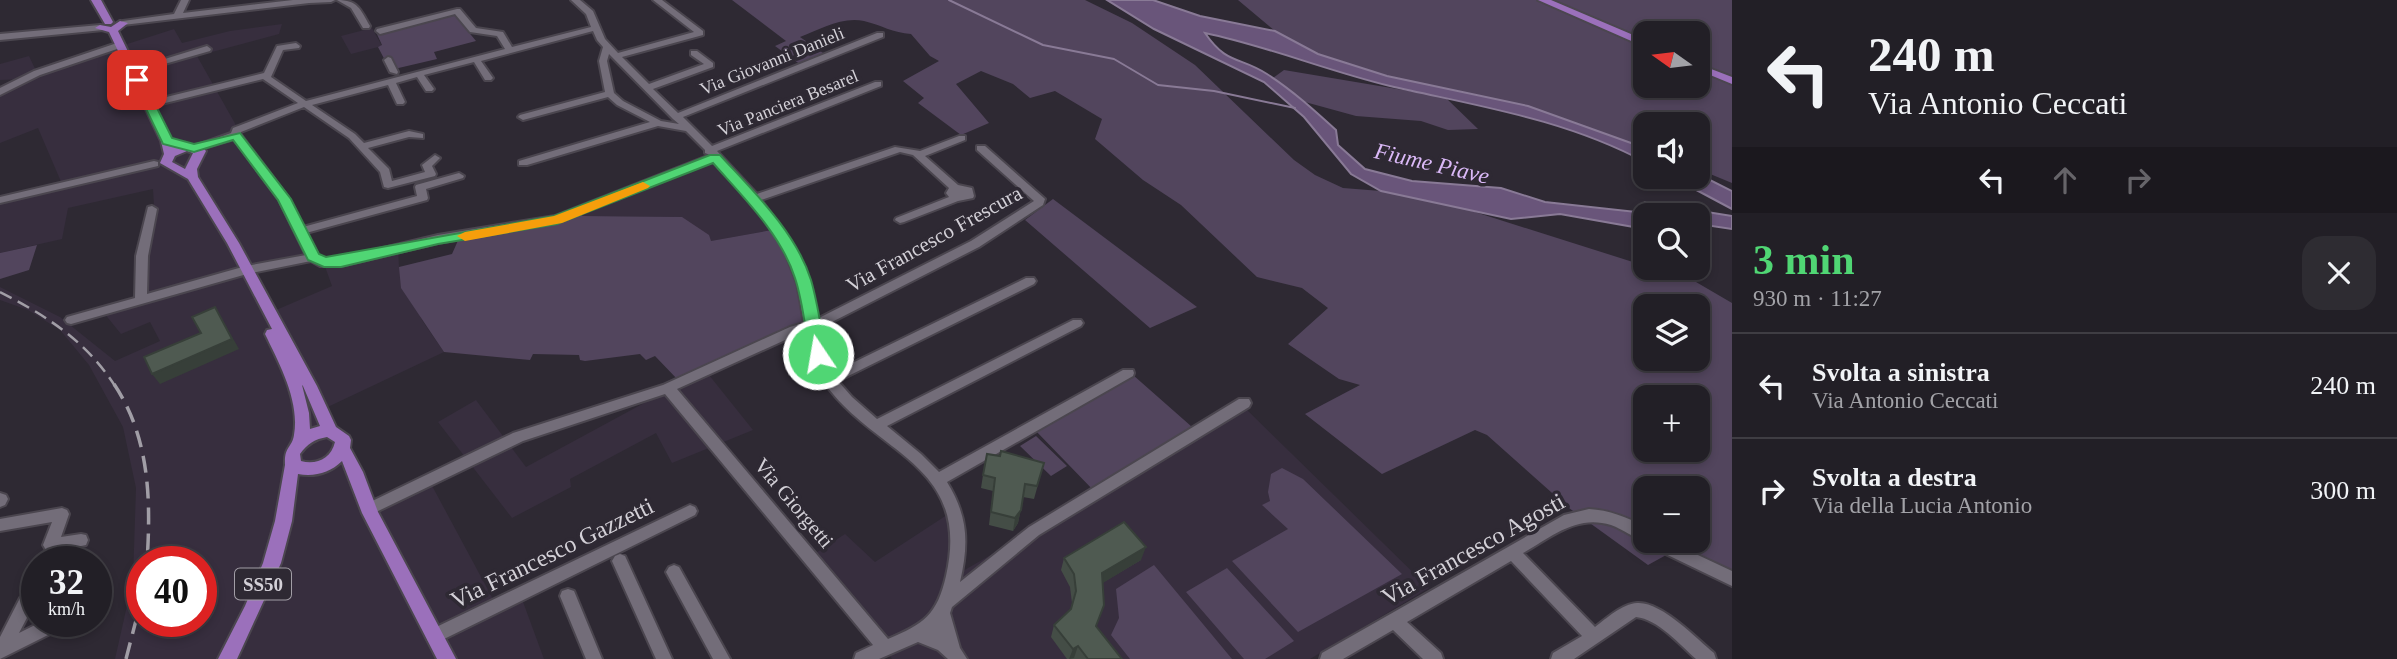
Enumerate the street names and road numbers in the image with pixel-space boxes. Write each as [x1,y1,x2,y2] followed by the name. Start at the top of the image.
[697,23,847,99] street label: Via Giovanni Danieli
[715,66,861,140] street label: Via Panciera Besarel
[842,180,1027,297] street label: Via Francesco Frescura
[750,453,839,553] street label: Via Giorgetti
[1377,488,1569,610] street label: Via Francesco Agosti
[446,492,658,613] street label: Via Francesco Gazzetti
[235,568,291,600] road number: SS50

